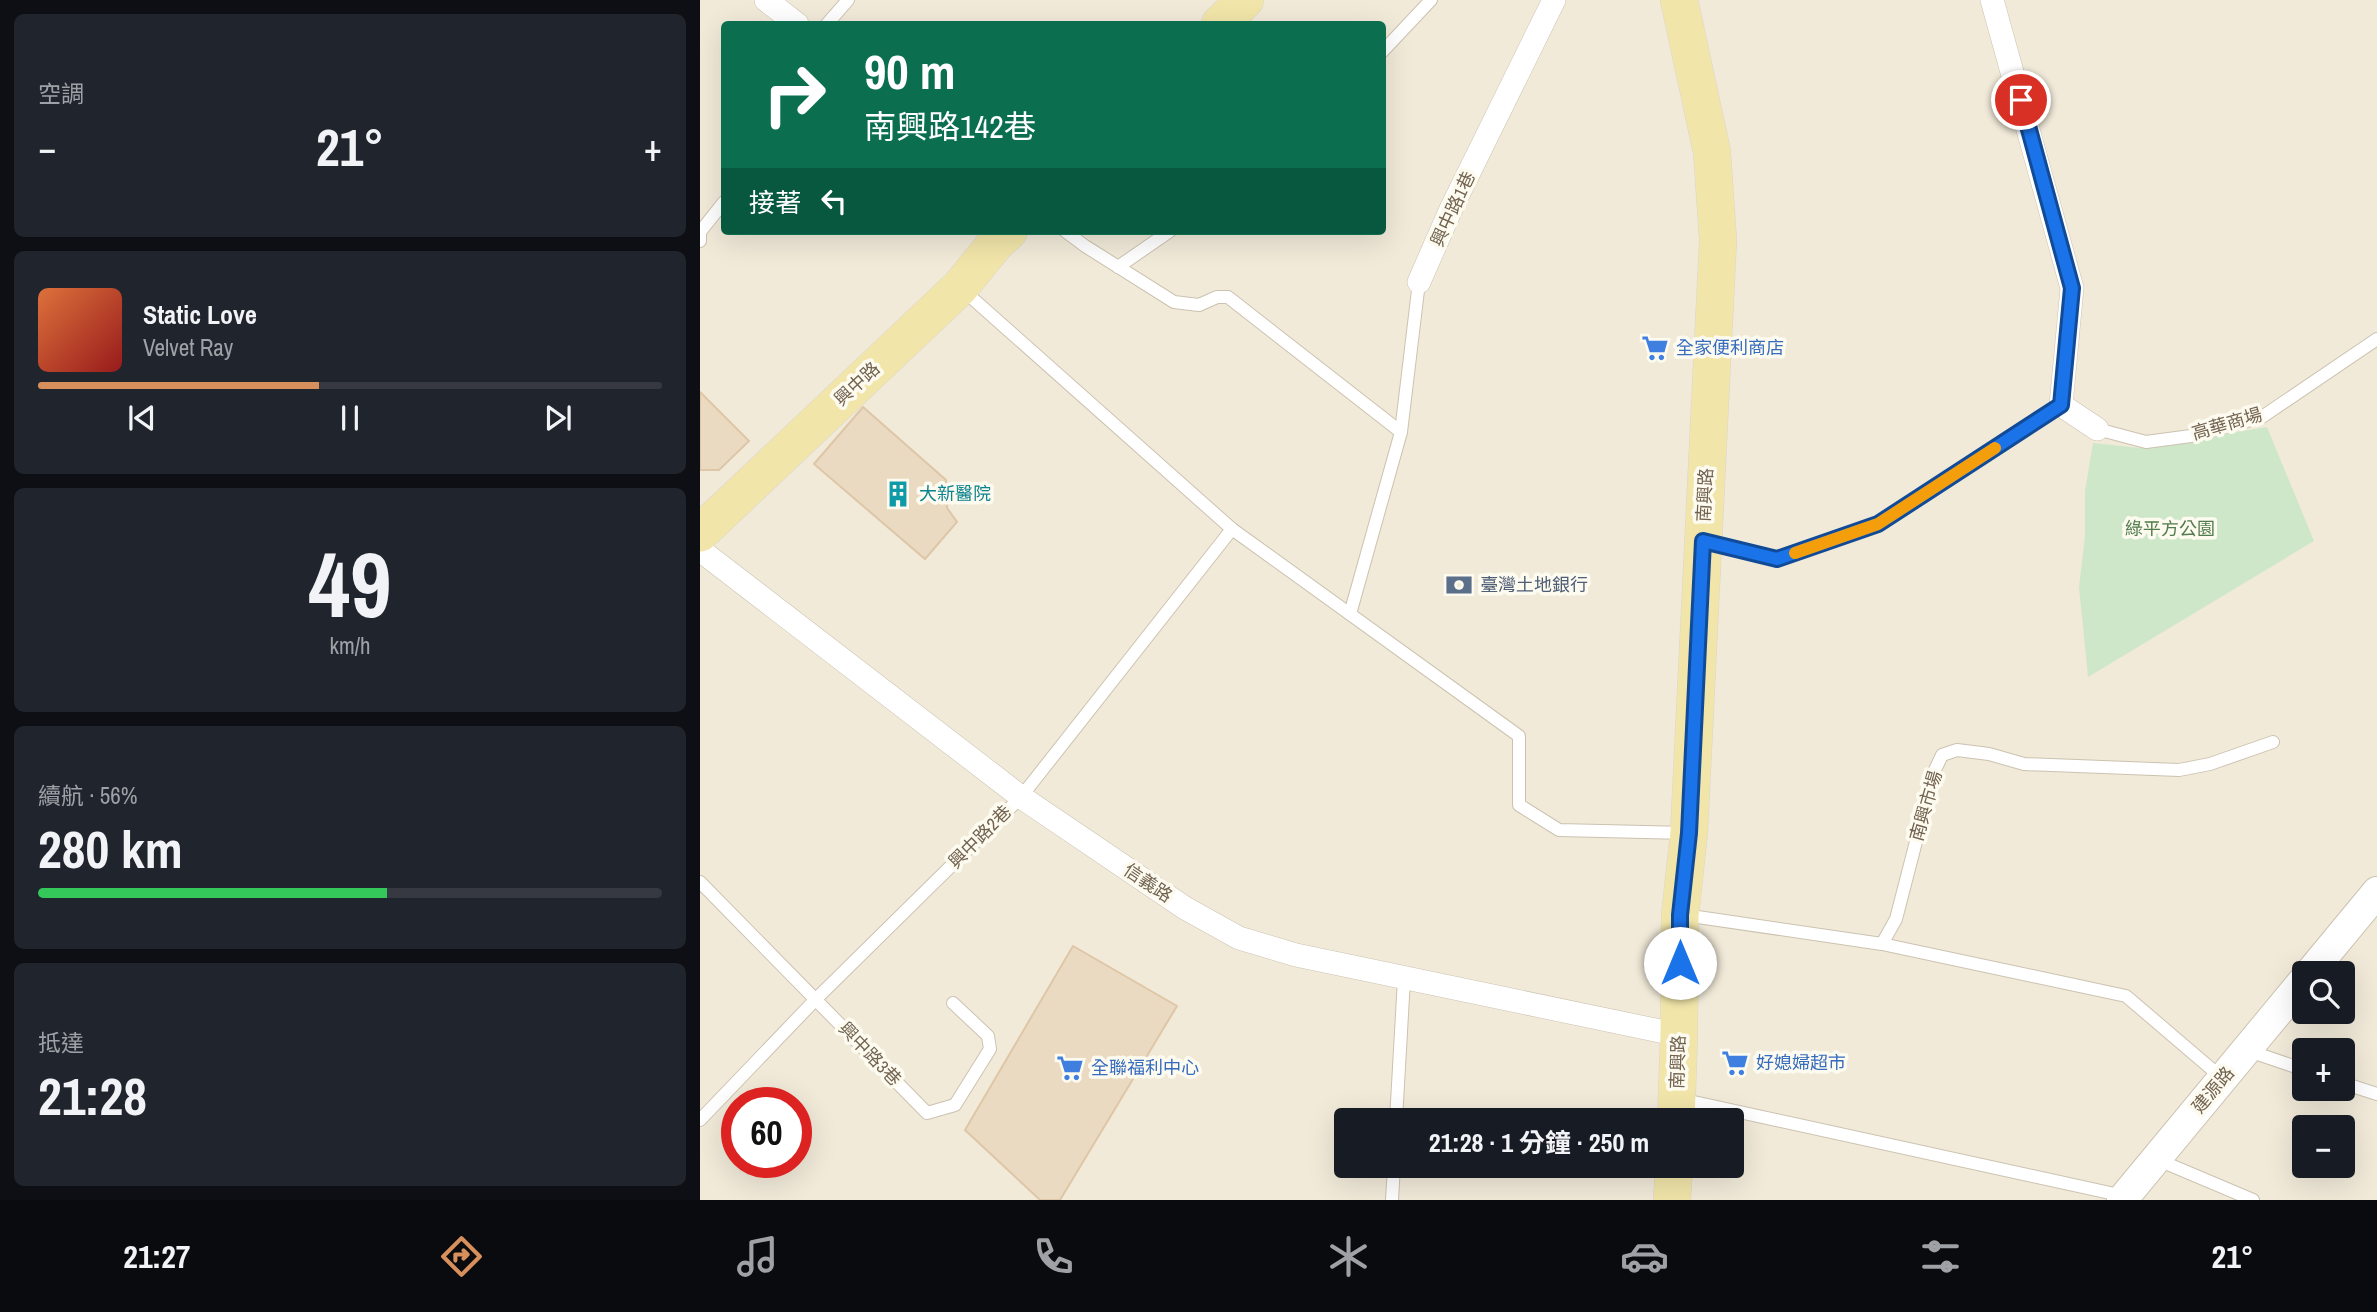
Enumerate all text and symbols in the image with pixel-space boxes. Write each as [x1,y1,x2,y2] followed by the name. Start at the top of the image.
[864,38,956,104] text: 90 m
[749,49,840,140] icon: right
[1991,70,2051,130] pin
[38,78,84,109] text: 空調
[2002,81,2040,119] icon: arrive
[864,105,1036,148] text: 南興路142巷
[316,112,384,182] text: 21°
[38,122,56,173] text: −
[644,122,662,173] text: +
[1424,167,1481,250] street label: 興中路1巷
[815,182,853,220] icon: left
[749,185,801,220] text: 接著
[143,297,257,332] text: Static Love
[143,332,233,363] text: Velvet Ray
[1640,333,1670,363] supermarket icon: 全家便利商店
[1676,335,1784,360] place label: 全家便利商店
[828,356,885,411] street label: 興中路
[123,399,161,437] icon: previous
[331,399,369,437] icon: pause
[539,399,577,437] icon: next
[2189,402,2265,445] street label: 高華商場
[1691,467,1718,523] street label: 南興路
[883,479,913,509] building icon: 大新醫院
[919,481,991,506] place label: 大新醫院
[2125,516,2215,541] park label: 綠平方公園
[309,523,392,645] text: 49
[1444,570,1474,600] bank icon: 臺灣土地銀行
[1480,572,1588,597] place label: 臺灣土地銀行
[330,630,370,661] text: km/h
[1904,768,1947,844] street label: 南興市場
[38,780,137,811] text: 續航 · 56%
[942,799,1017,874] street label: 興中路2巷
[38,814,183,884] text: 280 km
[1119,857,1178,908] street label: 信義路
[1643,926,1717,1000] position arrow
[2292,961,2355,1178] map controls
[2292,961,2355,1024] button: search
[834,1016,907,1091] street label: 興中路3巷
[38,1027,84,1058] text: 抵達
[1664,1035,1691,1089] street label: 南興路
[2292,1038,2355,1101] button: +
[1720,1048,1750,1078] supermarket icon: 好媳婦超市
[1756,1050,1846,1075] place label: 好媳婦超市
[1055,1053,1085,1083] supermarket icon: 全聯福利中心
[1091,1055,1199,1080] place label: 全聯福利中心
[38,1061,147,1131] text: 21:28
[2186,1061,2240,1118] street label: 建源路
[721,1087,812,1178] speed limit sign: 60
[2292,1115,2355,1178] button: −
[1429,1125,1649,1160] text: 21:28 · 1 分鐘 · 250 m
[437,1232,486,1281] icon: directions
[733,1232,782,1281] icon: music
[1029,1232,1078,1281] icon: phone
[1324,1232,1373,1281] icon: climate
[1620,1232,1669,1281] icon: car
[1916,1232,1965,1281] icon: filters
[123,1235,190,1278] text: 21:27
[2212,1235,2254,1278] text: 21°

